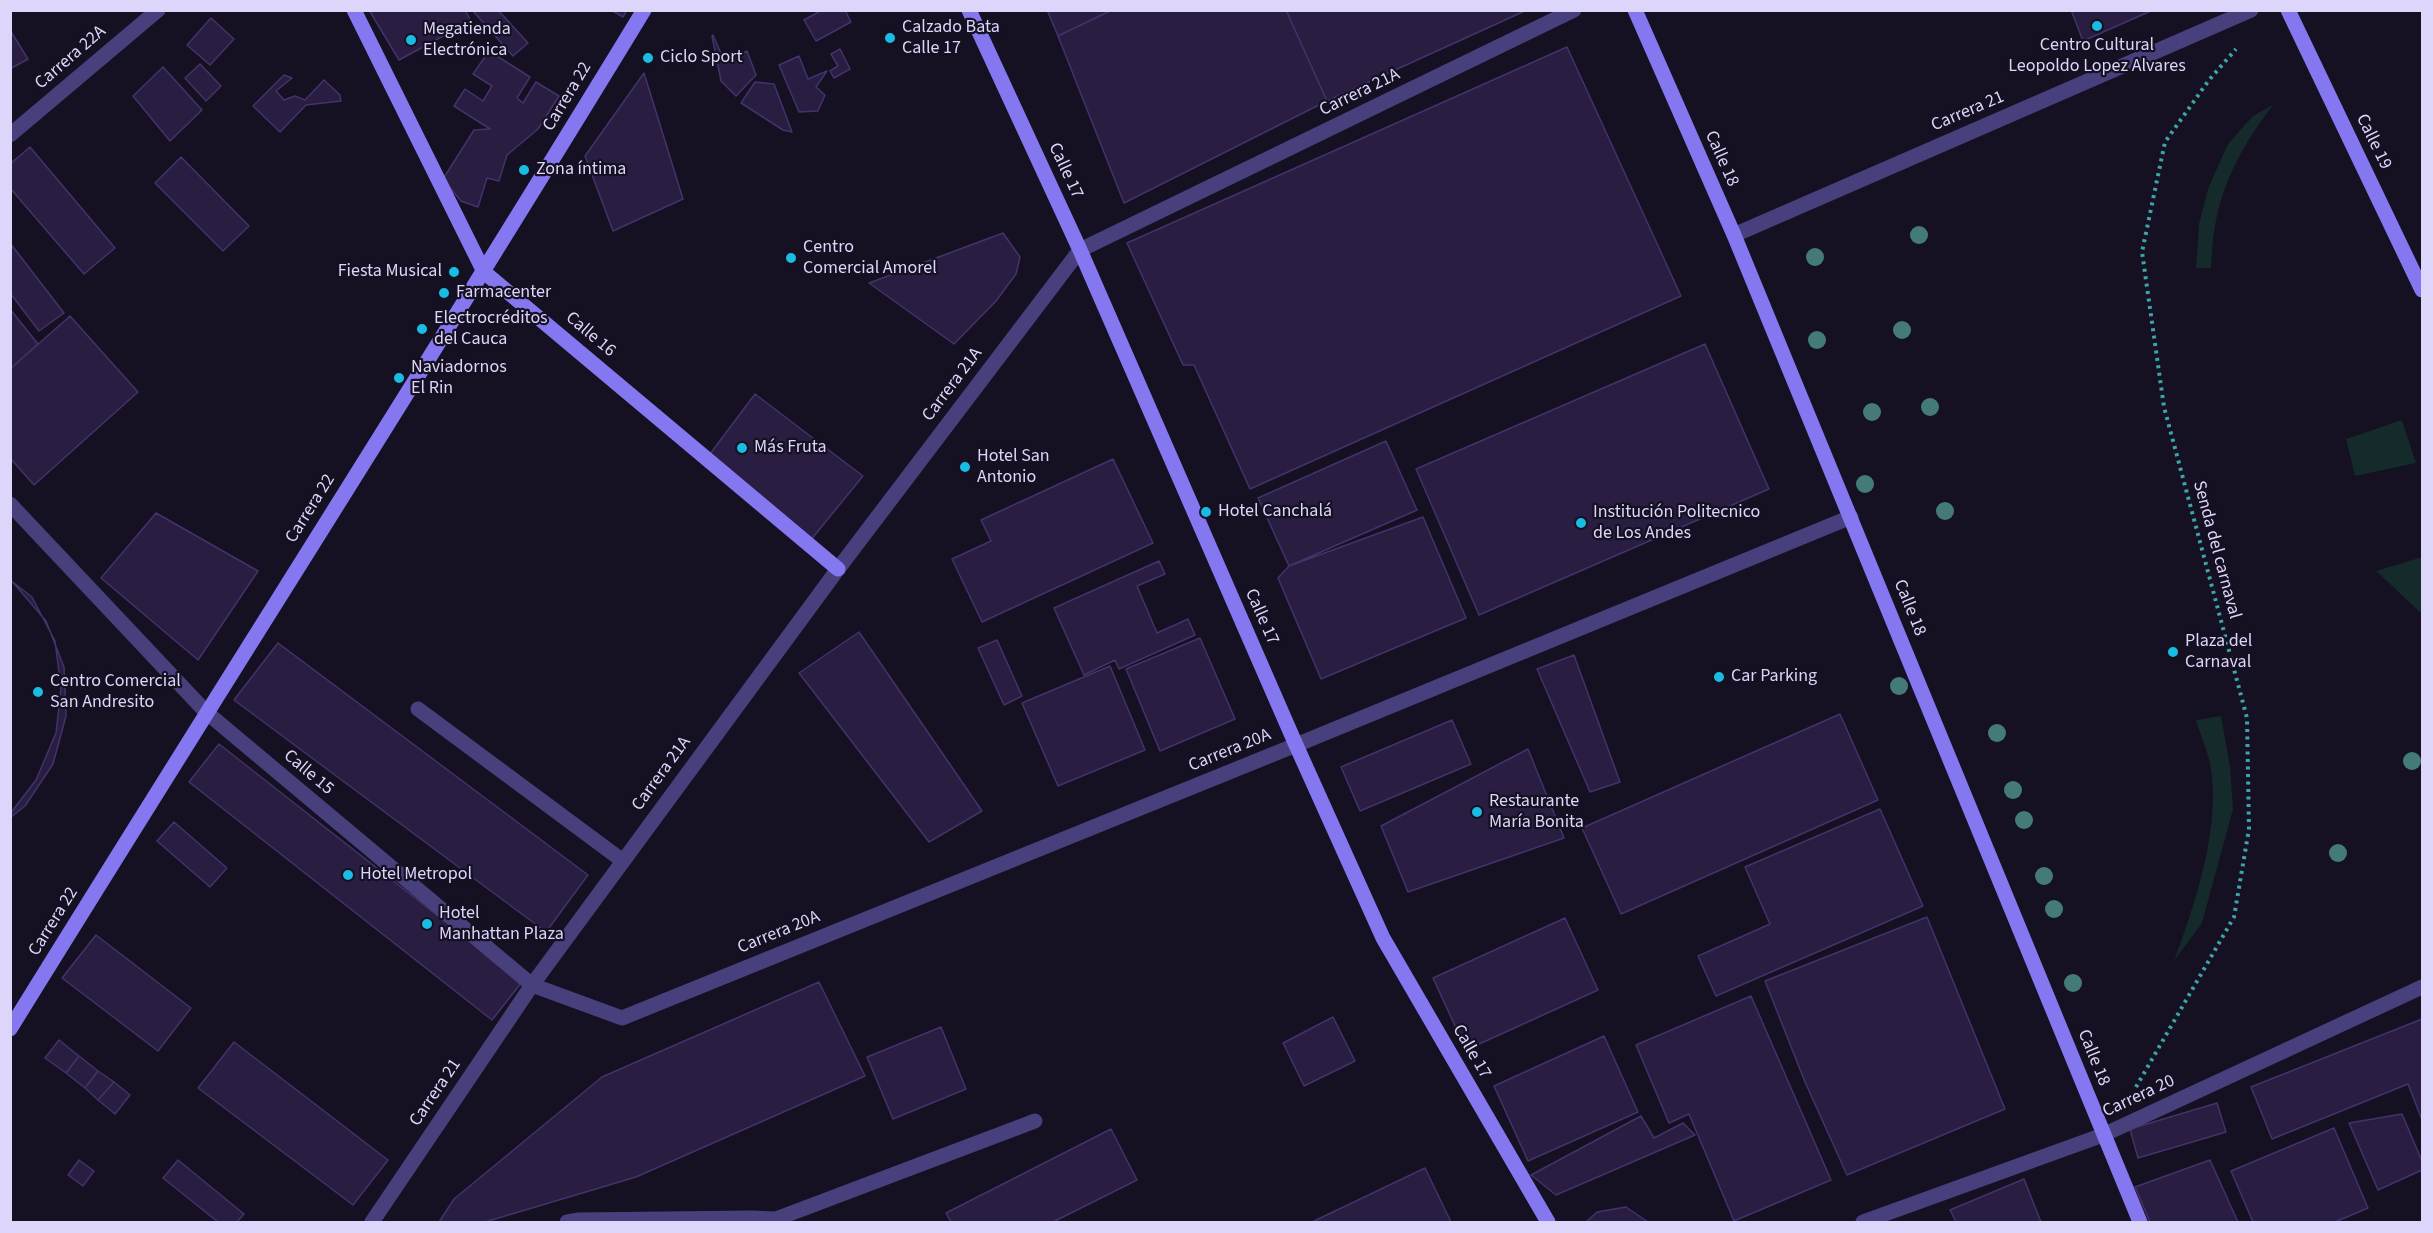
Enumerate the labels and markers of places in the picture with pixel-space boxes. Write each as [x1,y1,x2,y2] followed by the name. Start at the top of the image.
[902,17,1000,60] place label: Calzado Bata Calle 17
[423,19,511,62] place label: Megatienda Electrónica
[2090,19,2104,33] marker: Centro Cultural Leopoldo Lopez Alvares
[883,31,897,45] marker: Calzado Bata Calle 17
[404,33,418,47] marker: Megatienda Electrónica
[2008,35,2186,78] place label: Centro Cultural Leopoldo Lopez Alvares
[660,47,743,69] place label: Ciclo Sport
[641,51,655,65] marker: Ciclo Sport
[536,159,626,181] place label: Zona íntima
[517,163,531,177] marker: Zona íntima
[803,237,937,280] place label: Centro Comercial Amorel
[784,251,798,265] marker: Centro Comercial Amorel
[338,261,442,283] place label: Fiesta Musical
[447,265,461,279] marker: Fiesta Musical
[456,282,551,304] place label: Farmacenter
[437,286,451,300] marker: Farmacenter
[434,308,548,350] place label: Electrocréditos del Cauca
[415,322,429,336] marker: Electrocréditos del Cauca
[411,357,507,400] place label: Naviadornos El Rin
[392,371,406,385] marker: Naviadornos El Rin
[754,437,827,459] place label: Más Fruta
[735,441,749,455] marker: Más Fruta
[977,446,1050,488] place label: Hotel San Antonio
[958,460,972,474] marker: Hotel San Antonio
[1218,501,1332,523] place label: Hotel Canchalá
[1593,502,1760,544] place label: Institución Politecnico de Los Andes
[1199,505,1213,519] marker: Hotel Canchalá
[1574,516,1588,530] marker: Institución Politecnico de Los Andes
[2185,631,2252,674] place label: Plaza del Carnaval
[2166,645,2180,659] marker: Plaza del Carnaval
[1731,666,1817,688] place label: Car Parking
[1712,670,1726,684] marker: Car Parking
[50,671,181,714] place label: Centro Comercial San Andresito
[31,685,45,699] marker: Centro Comercial San Andresito
[1489,791,1584,834] place label: Restaurante María Bonita
[1470,805,1484,819] marker: Restaurante María Bonita
[360,864,472,886] place label: Hotel Metropol
[341,868,355,882] marker: Hotel Metropol
[439,903,564,946] place label: Hotel Manhattan Plaza
[420,917,434,931] marker: Hotel Manhattan Plaza

